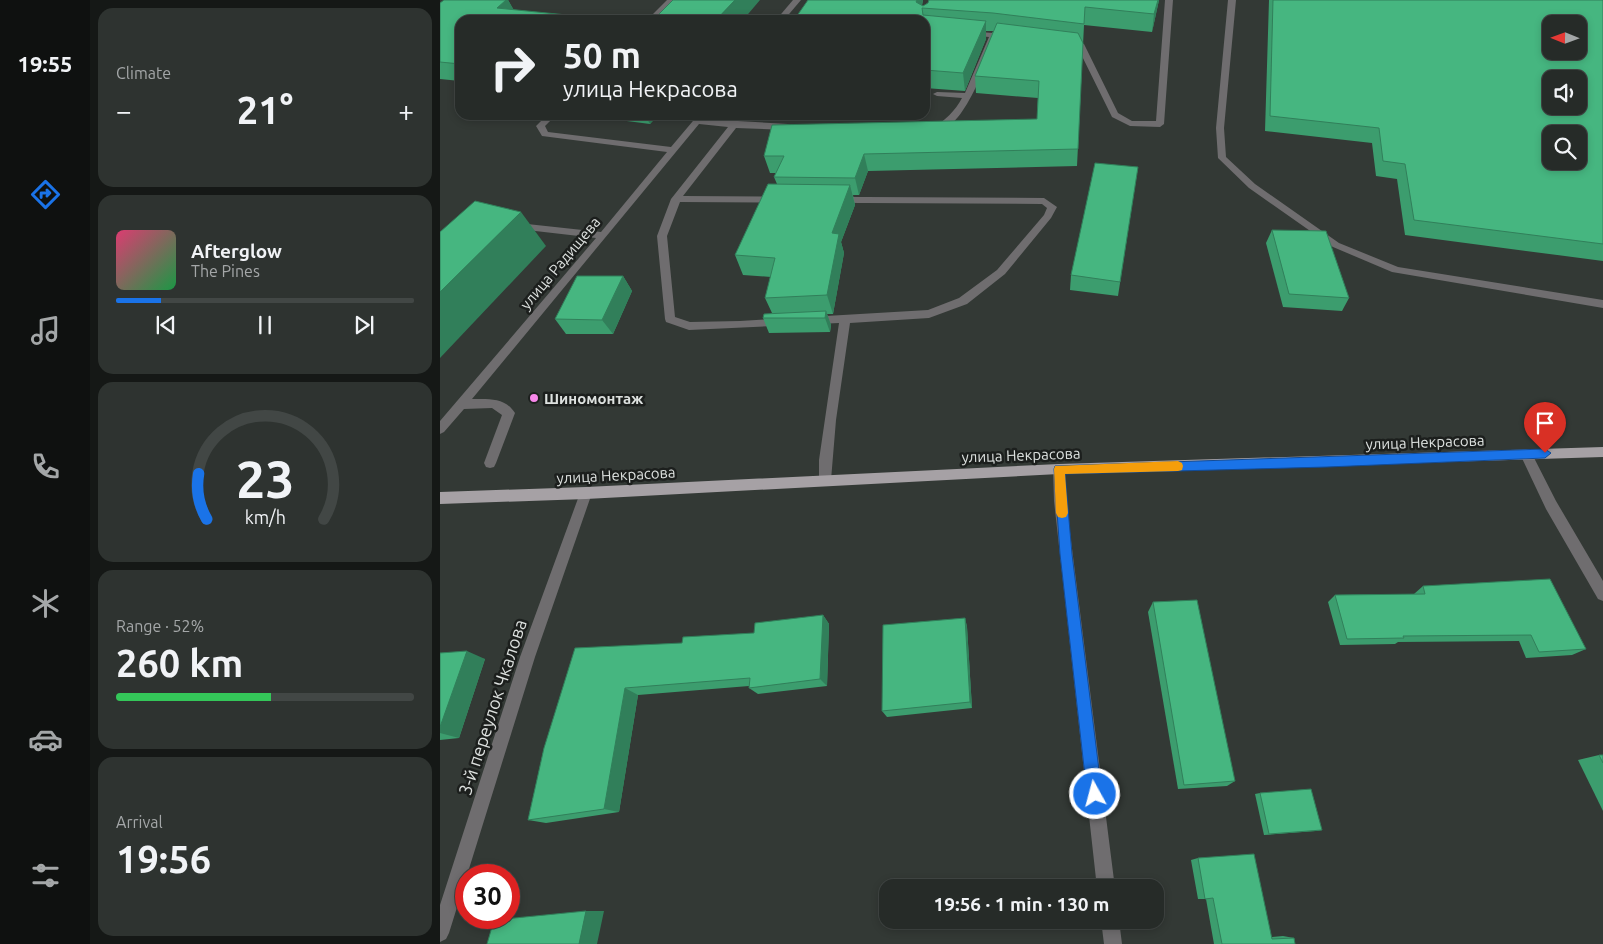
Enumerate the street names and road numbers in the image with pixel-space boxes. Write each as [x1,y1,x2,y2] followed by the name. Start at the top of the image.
[516,213,604,313] street label: улица Радищева
[1365,431,1485,453] street label: улица Некрасова
[961,444,1081,466] street label: улица Некрасова
[556,463,676,487] street label: улица Некрасова
[454,617,530,797] street label: 3-й переулок Чкалова

